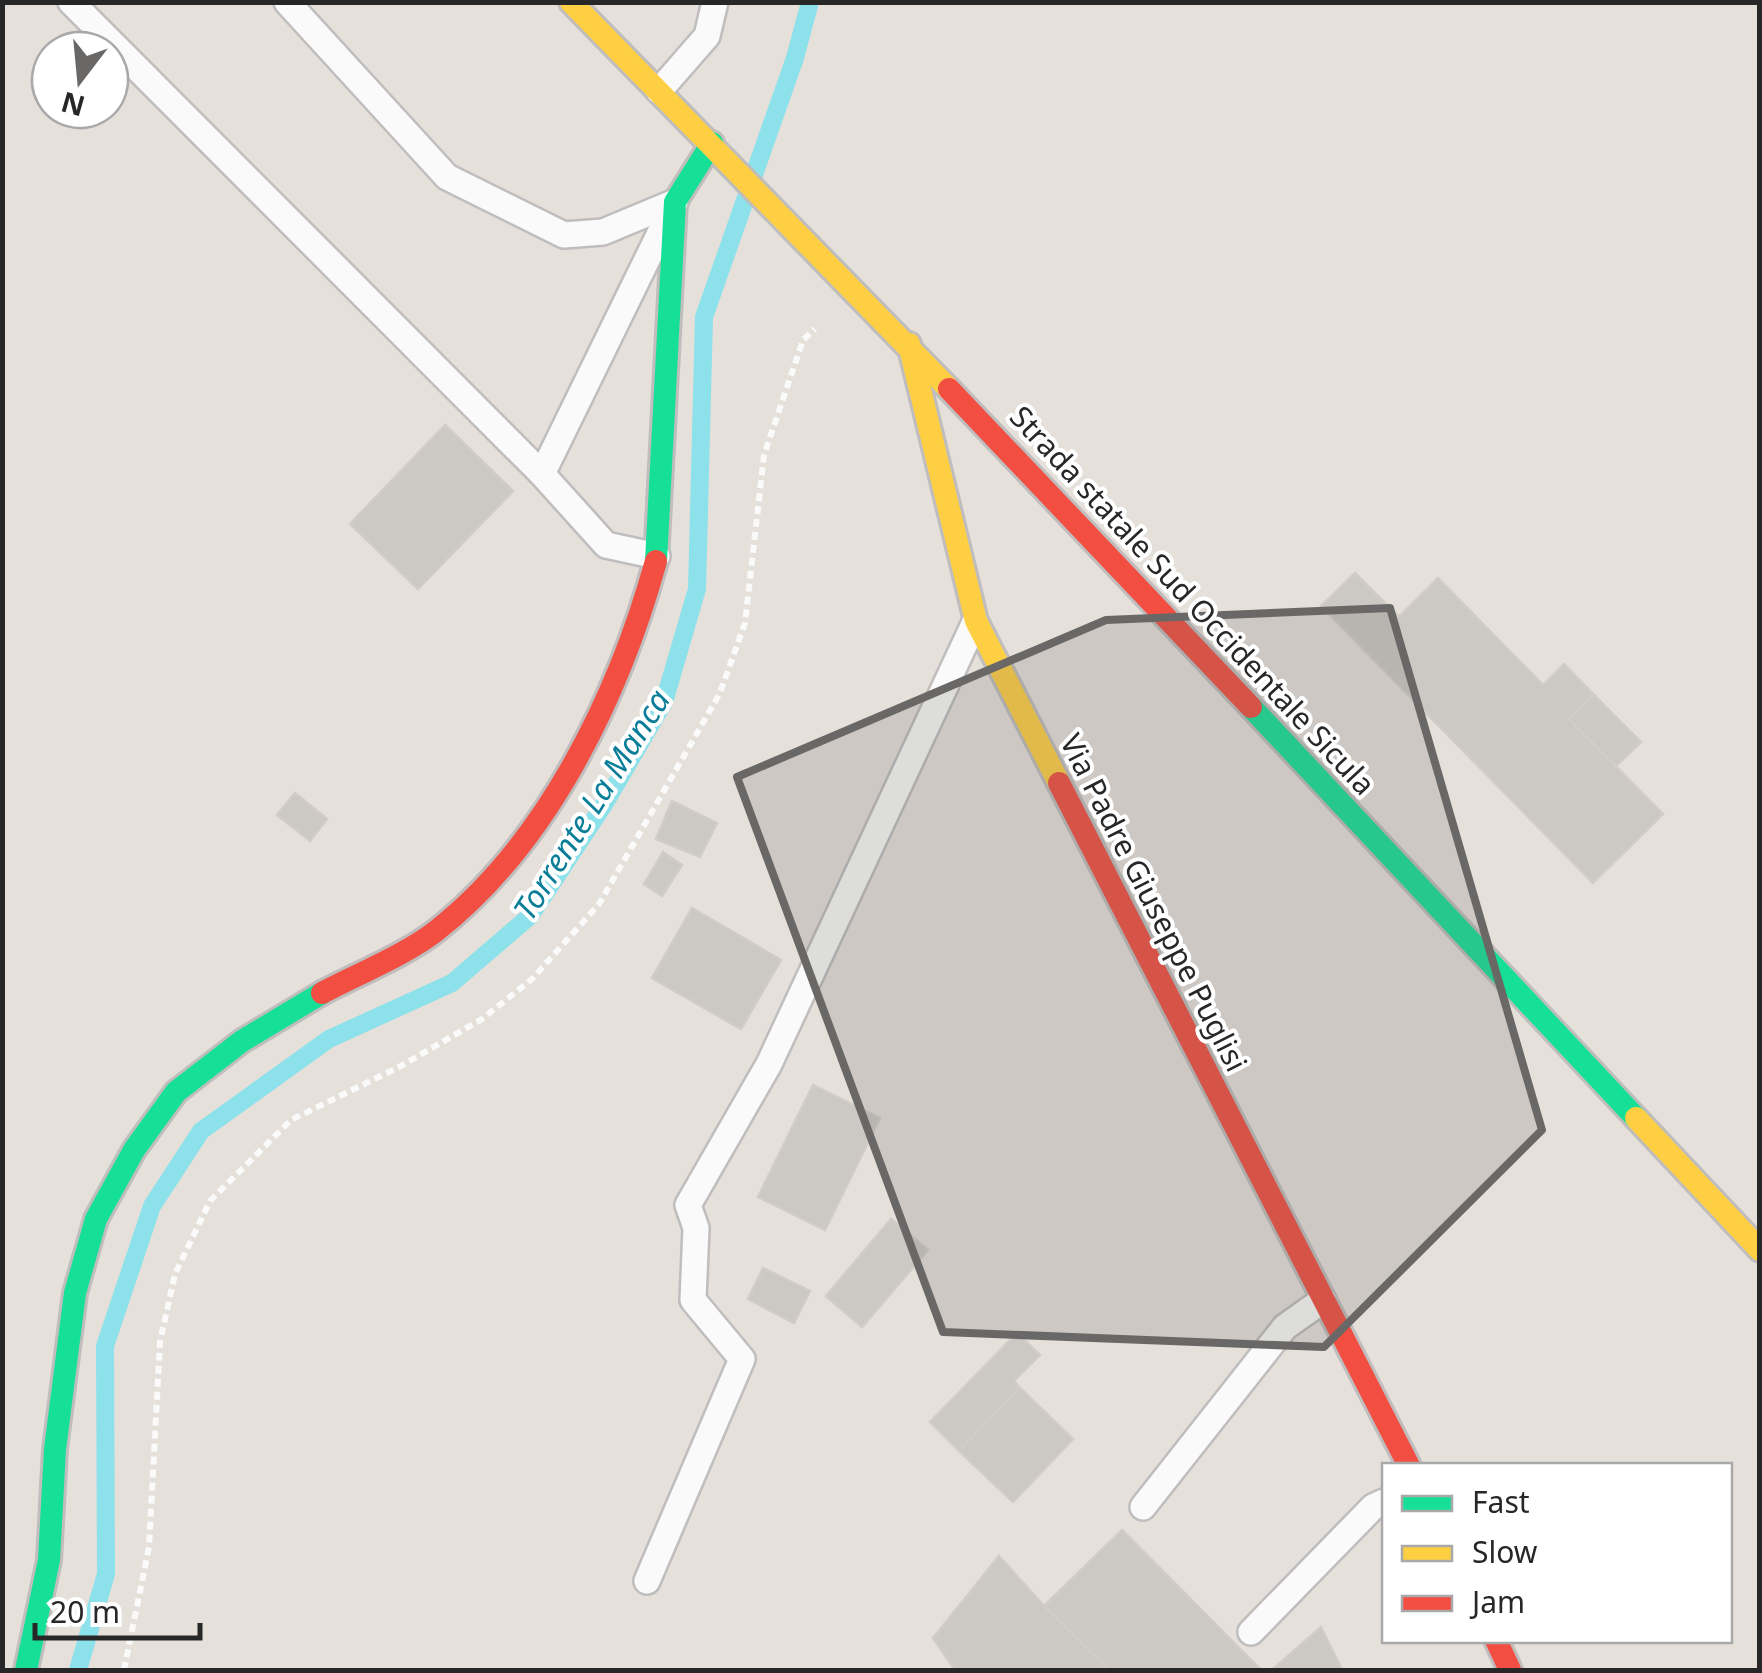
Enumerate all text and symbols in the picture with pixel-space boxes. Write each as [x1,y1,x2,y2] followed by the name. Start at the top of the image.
[30,30,130,130] north arrow
[57,84,89,126] text: N
[1001,397,1385,803] street label: Strada statale Sud Occidentale Sicula
[503,681,679,928] water label: Torrente La Manca
[1051,726,1258,1078] street label: Via Padre Giuseppe Puglisi
[1382,1463,1732,1643] legend
[1472,1481,1530,1522] text: Fast
[1472,1531,1538,1572] text: Slow
[35,1578,200,1640] scale bar
[1469,1581,1525,1622] text: Jam
[50,1591,120,1632] text: 20 m

